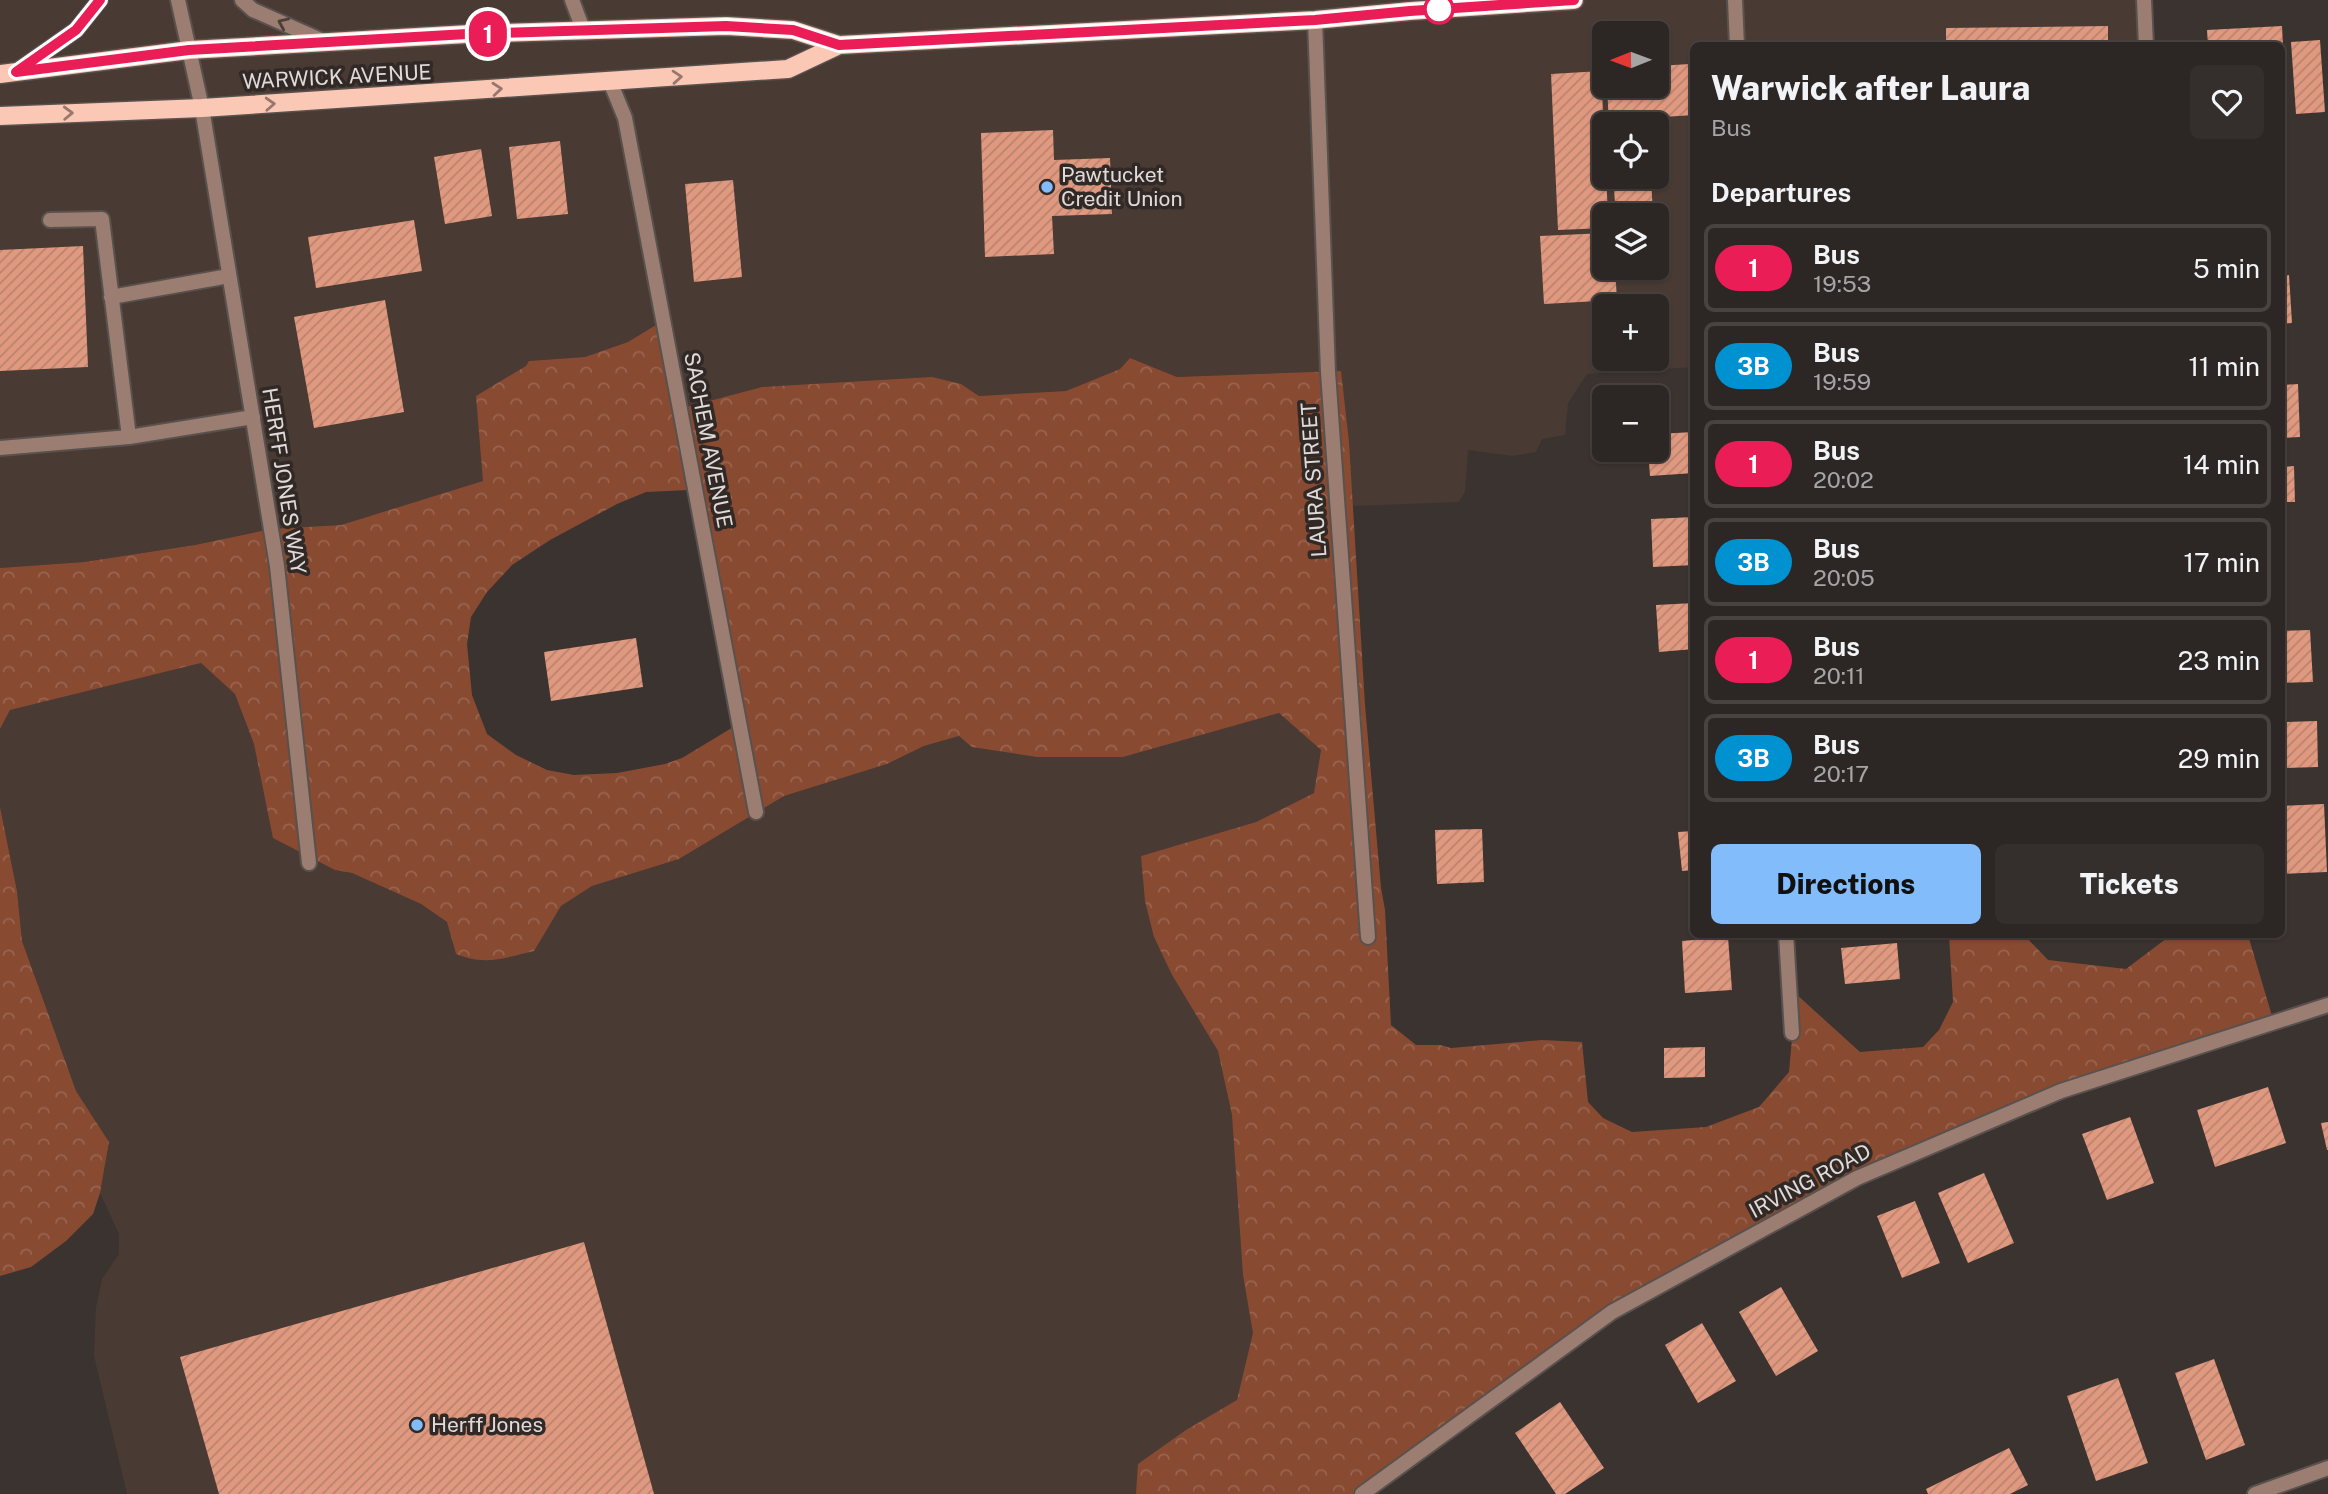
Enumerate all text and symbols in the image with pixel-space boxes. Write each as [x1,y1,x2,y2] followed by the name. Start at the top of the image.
[1424,0,1454,24] unlabelled marker
[465,11,511,57] line badge: 1
[278,17,290,31] one-way arrow
[483,20,493,48] text: 1
[1592,21,1670,98] north arrow
[1592,21,1669,462] map controls
[242,59,432,94] street label: WARWICK AVENUE
[2190,65,2264,139] button: heart
[1711,69,2030,107] text: Warwick after Laura
[672,70,683,85] one-way arrow
[492,82,503,97] one-way arrow
[265,96,276,111] one-way arrow
[63,105,74,120] one-way arrow
[1592,112,1669,189] button: locate
[1711,114,1751,141] text: Bus
[1061,162,1183,211] place label: Pawtucket Credit Union
[1711,177,1851,208] text: Departures
[1039,179,1055,195] marker: Pawtucket Credit Union
[1592,203,1669,280] button: layers
[1813,239,1860,270] text: Bus
[2193,253,2260,284] text: 5 min
[1748,254,1759,282] text: 1
[1813,270,1871,297] text: 19:53
[1592,294,1669,371] button: +
[1813,337,1860,368] text: Bus
[679,350,738,530] street label: SACHEM AVENUE
[2188,351,2260,382] text: 11 min
[1737,352,1770,380] text: 3B
[1813,368,1871,395] text: 19:59
[1592,385,1669,462] button: −
[257,386,312,576] street label: HERFF JONES WAY
[1296,402,1331,558] street label: LAURA STREET
[1813,435,1860,466] text: Bus
[2183,449,2260,480] text: 14 min
[1748,450,1759,478] text: 1
[1813,466,1874,493] text: 20:02
[1813,533,1860,564] text: Bus
[2183,547,2260,578] text: 17 min
[1737,548,1770,576] text: 3B
[1813,564,1875,591] text: 20:05
[1813,631,1860,662] text: Bus
[2178,645,2260,676] text: 23 min
[1748,646,1759,674] text: 1
[1813,662,1865,689] text: 20:11
[1813,729,1860,760] text: Bus
[2178,743,2260,774] text: 29 min
[1737,744,1770,772] text: 3B
[1813,760,1869,787] text: 20:17
[1711,844,1981,924] button: Directions
[1995,844,2264,924] button: Tickets
[1745,1138,1875,1223] street label: IRVING ROAD
[431,1412,543,1437] place label: Herff Jones
[409,1417,425,1433] marker: Herff Jones

